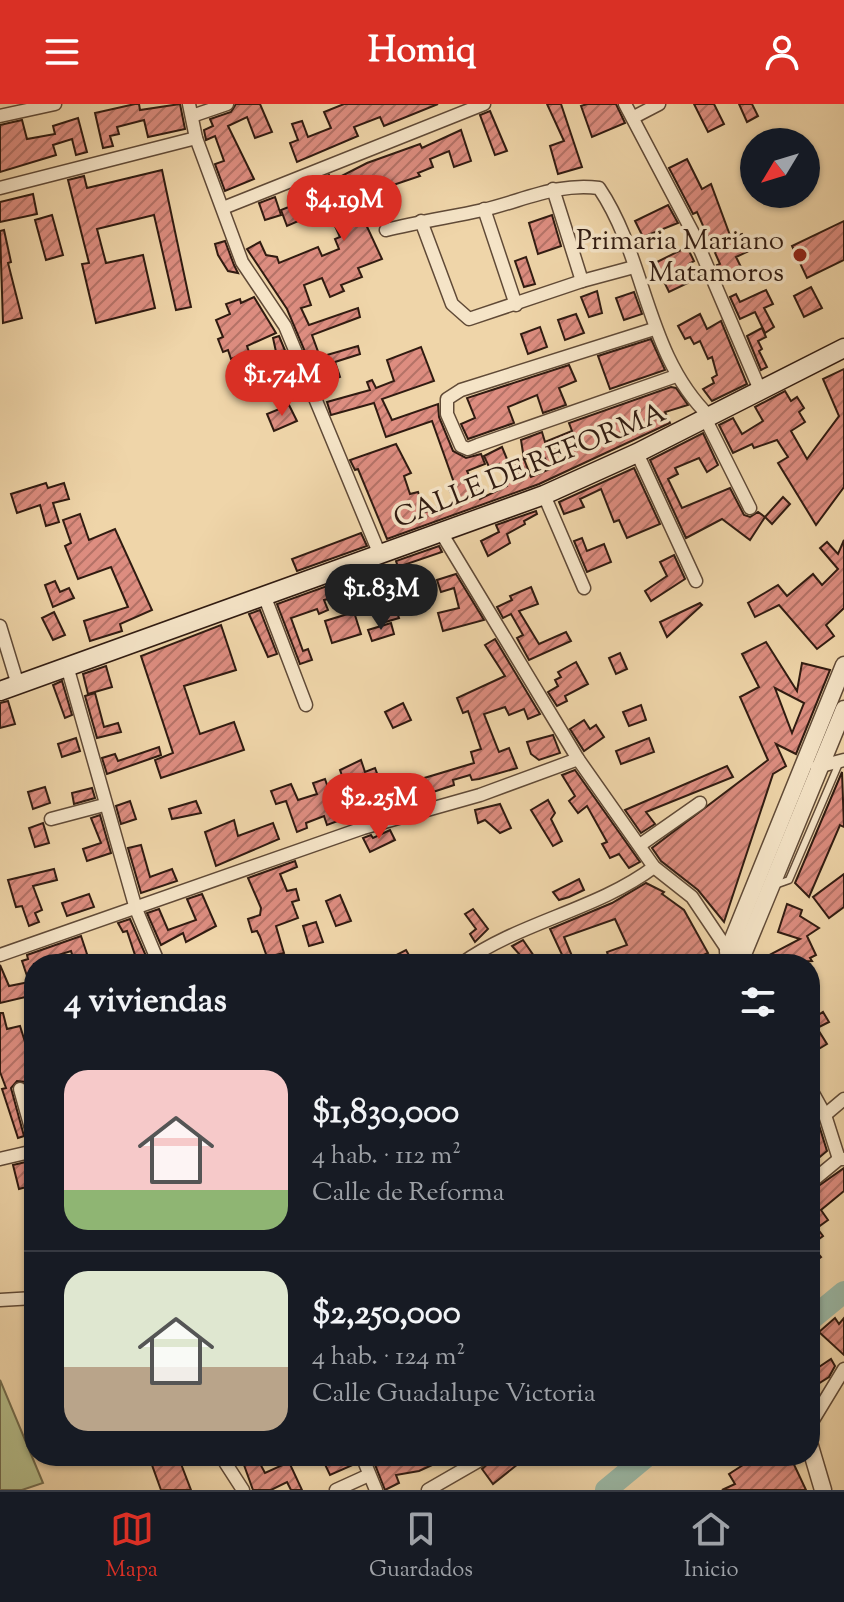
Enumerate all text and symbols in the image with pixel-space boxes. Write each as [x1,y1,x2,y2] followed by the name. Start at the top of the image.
[368,26,476,78] text: Homiq
[40,30,84,74] icon: menu
[760,30,804,74] icon: person
[740,128,820,208] north arrow
[740,128,820,208] map controls
[279,175,409,243] pin: $4.19M
[305,182,383,219] text: $4.19M
[576,222,784,294] place label: Primaria Mariano Matamoros
[791,246,809,264] marker: Primaria Mariano Matamoros
[217,350,347,418] pin: $1.74M
[243,357,321,394] text: $1.74M
[388,394,673,540] street label: CALLE DE REFORMA
[316,564,446,632] pin: $1.83M
[343,571,419,608] text: $1.83M
[314,773,444,841] pin: $2.25M
[340,780,418,817] text: $2.25M
[64,978,227,1027] text: 4 viviendas
[736,980,780,1024] icon: filters
[312,1089,459,1138] text: $1,830,000
[128,1102,224,1198] icon: home
[312,1138,461,1175] text: 4 hab. · 112 m²
[312,1175,505,1212] text: Calle de Reforma
[312,1290,461,1339] text: $2,250,000
[128,1303,224,1399] icon: home
[312,1339,465,1376] text: 4 hab. · 124 m²
[312,1376,596,1413] text: Calle Guadalupe Victoria
[106,1507,158,1587] tab: Mapa
[369,1507,473,1587] tab: Guardados
[684,1507,738,1587] tab: Inicio

